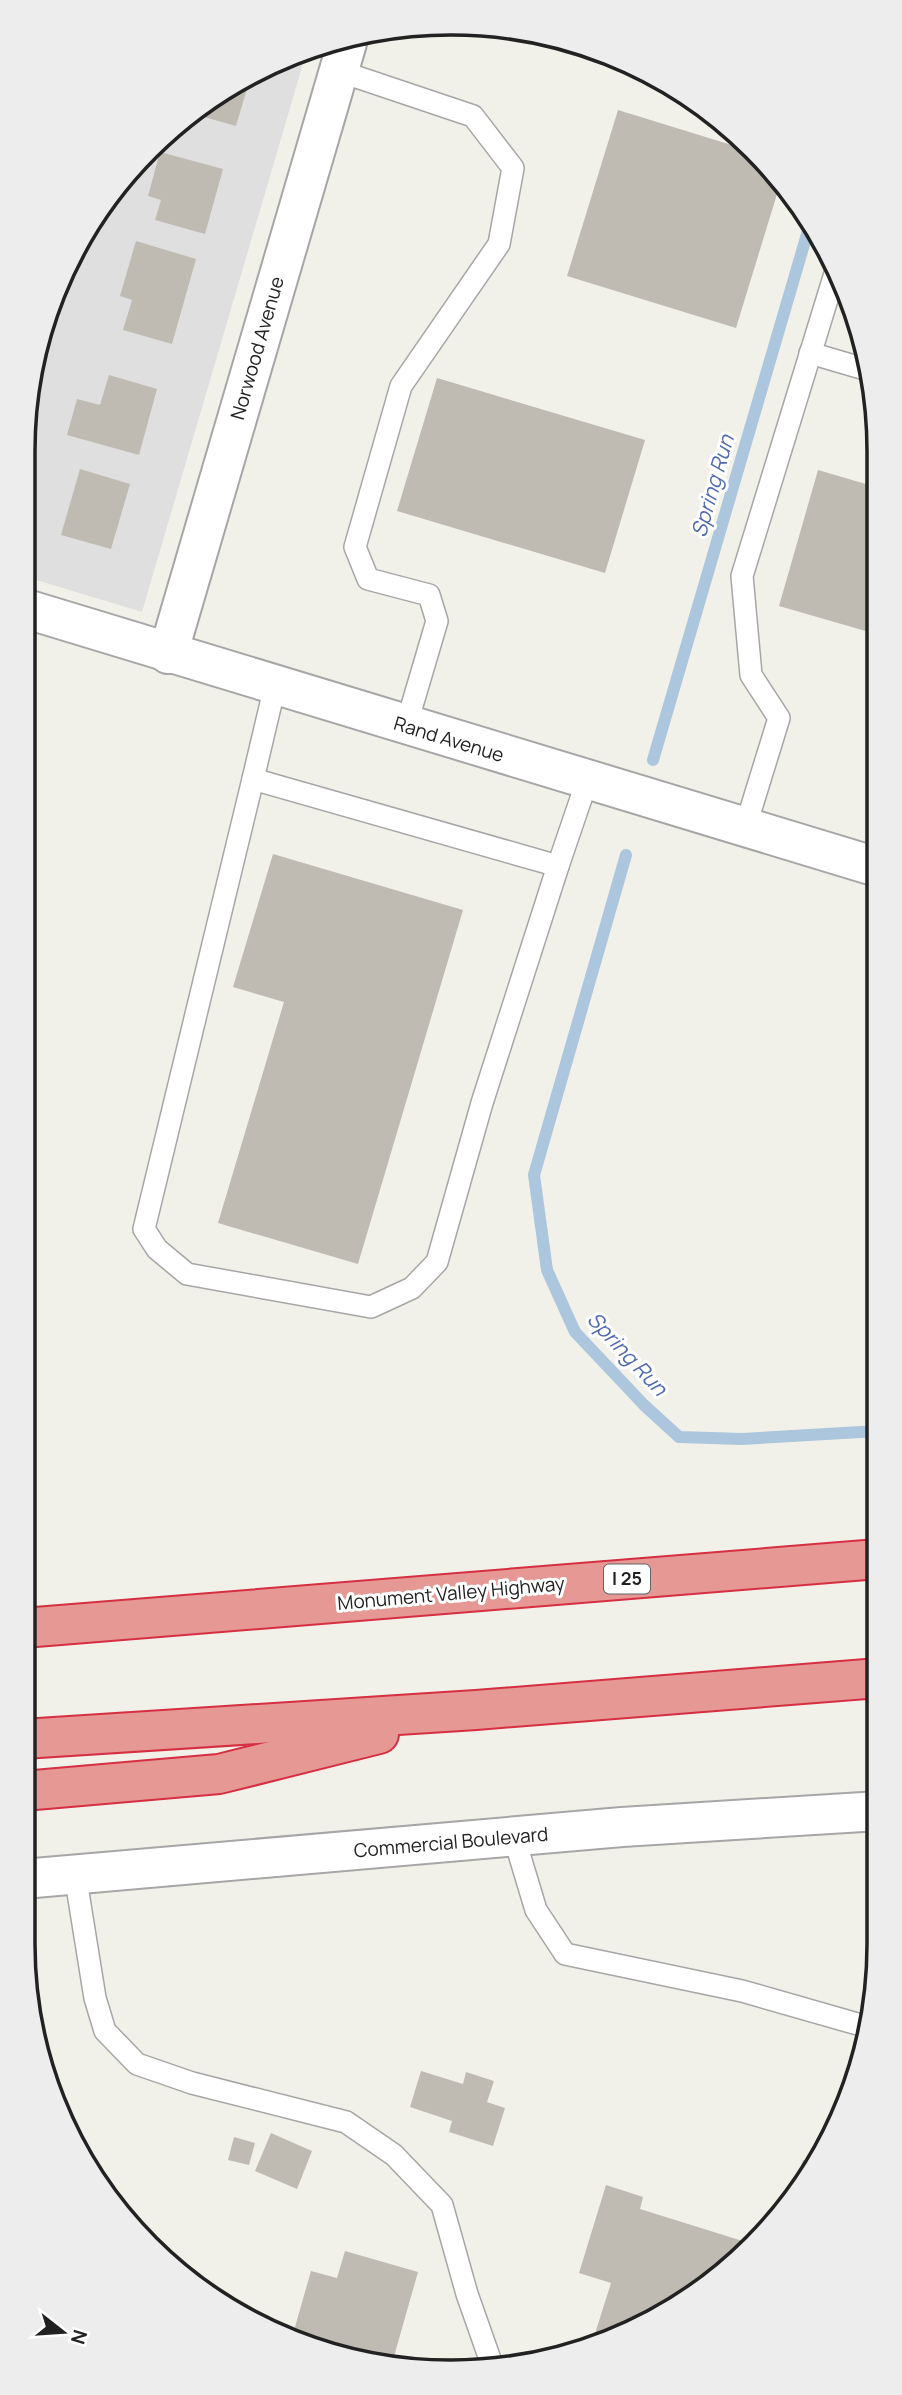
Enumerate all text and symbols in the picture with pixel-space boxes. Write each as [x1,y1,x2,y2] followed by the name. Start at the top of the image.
[224,273,290,423] street label: Norwood Avenue
[684,430,740,540] water label: Spring Run
[391,710,507,768] street label: Rand Avenue
[582,1305,675,1402] water label: Spring Run
[604,1564,650,1594] road number: I 25
[336,1570,566,1616] street label: Monument Valley Highway
[353,1821,549,1863] street label: Commercial Boulevard
[28,2297,98,2367] north arrow
[65,2327,94,2347] text: N

